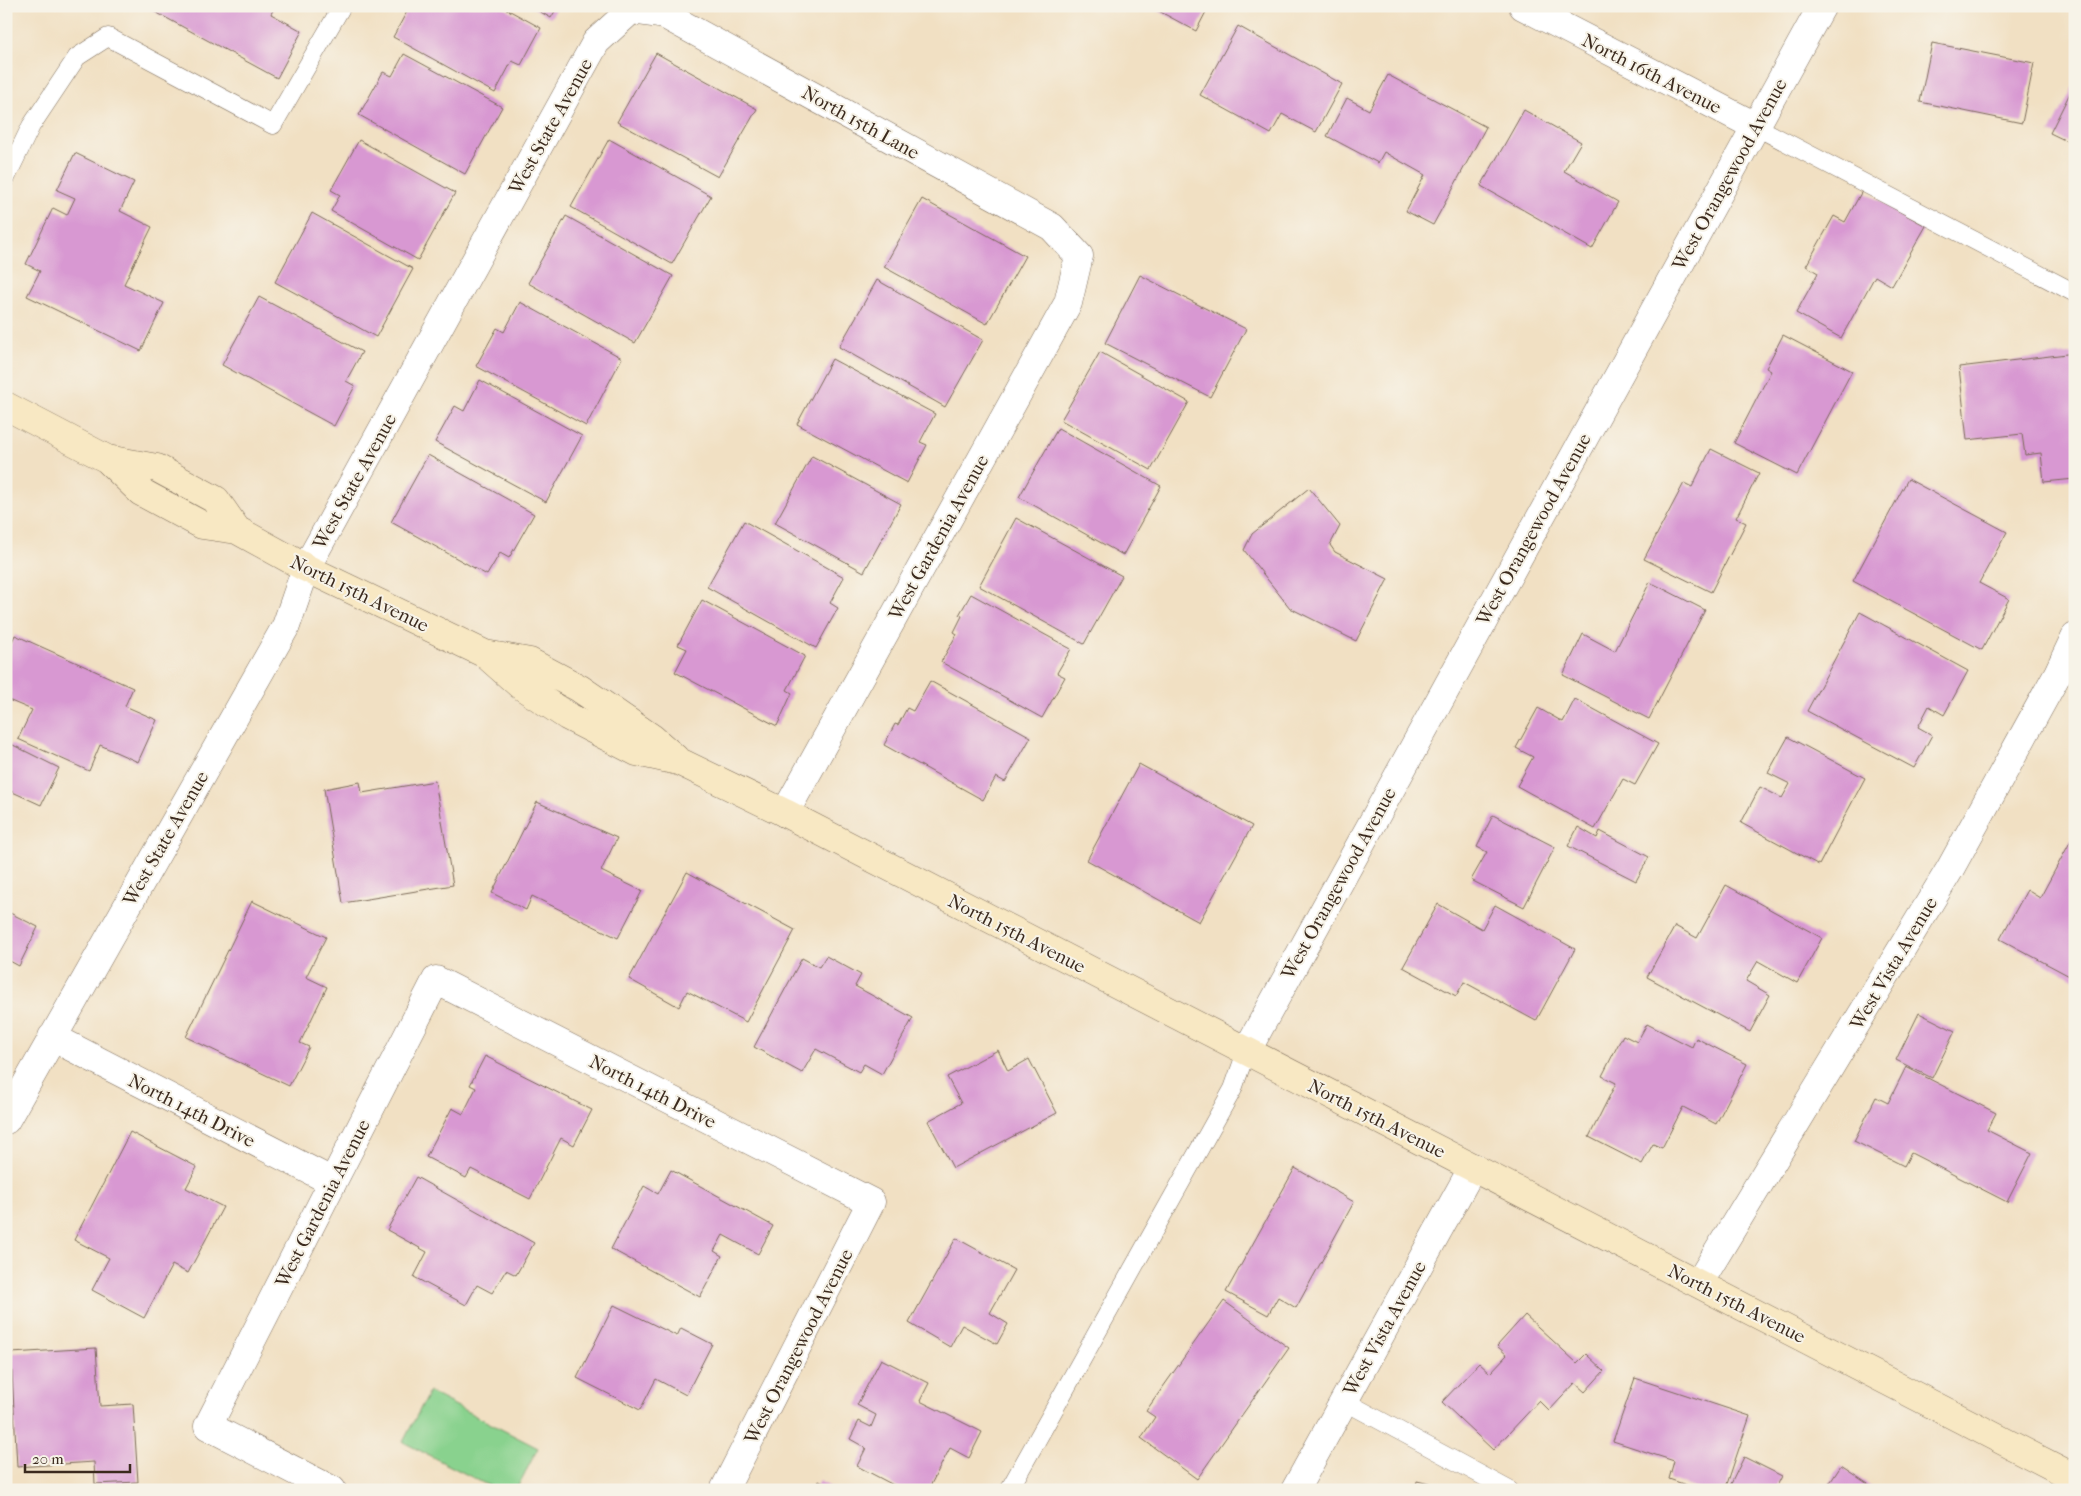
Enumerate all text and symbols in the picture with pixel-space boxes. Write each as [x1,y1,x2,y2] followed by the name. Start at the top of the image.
[1578,29,1725,118] street label: North 16th Avenue
[504,55,597,199] street label: West State Avenue
[1667,75,1792,275] street label: West Orangewood Avenue
[798,82,923,164] street label: North 15th Lane
[308,410,401,554] street label: West State Avenue
[1471,430,1596,630] street label: West Orangewood Avenue
[884,451,993,625] street label: West Gardenia Avenue
[287,551,432,637] street label: North 15th Avenue
[118,767,213,911] street label: West State Avenue
[1276,784,1401,984] street label: West Orangewood Avenue
[944,890,1089,978] street label: North 15th Avenue
[1845,893,1942,1035] street label: West Vista Avenue
[586,1050,720,1133] street label: North 14th Drive
[125,1069,259,1152] street label: North 14th Drive
[1304,1075,1449,1163] street label: North 15th Avenue
[271,1116,375,1292] street label: West Gardenia Avenue
[740,1245,858,1448] street label: West Orangewood Avenue
[1338,1257,1431,1401] street label: West Vista Avenue
[1664,1260,1809,1348] street label: North 15th Avenue
[25,1441,130,1473] scale bar
[32,1450,64,1468] text: 20 m

